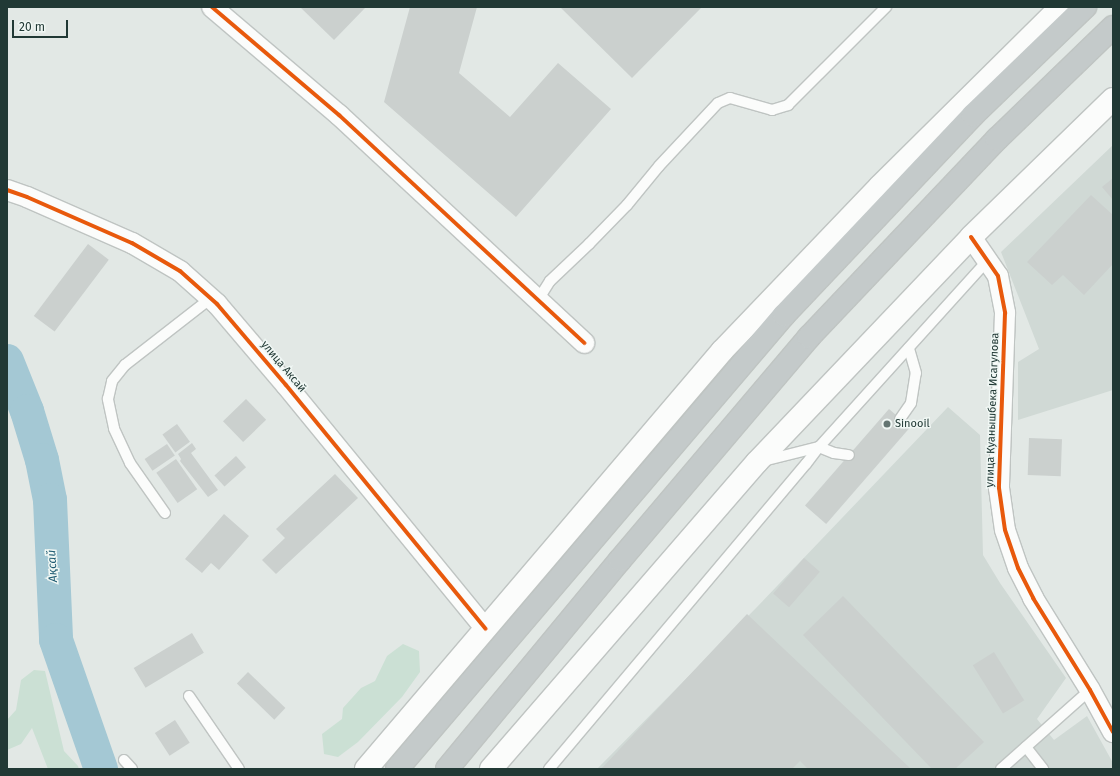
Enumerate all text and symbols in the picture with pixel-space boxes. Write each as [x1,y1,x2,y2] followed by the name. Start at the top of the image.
[14,12,70,38] scale bar
[19,20,45,34] text: 20 m
[984,332,1002,488] street label: улица Куанышбека Исагулова
[258,339,308,395] street label: улица Аксай
[895,417,930,431] place label: Sinooil
[882,419,892,429] marker: Sinooil
[45,549,61,583] water label: Ақсай

